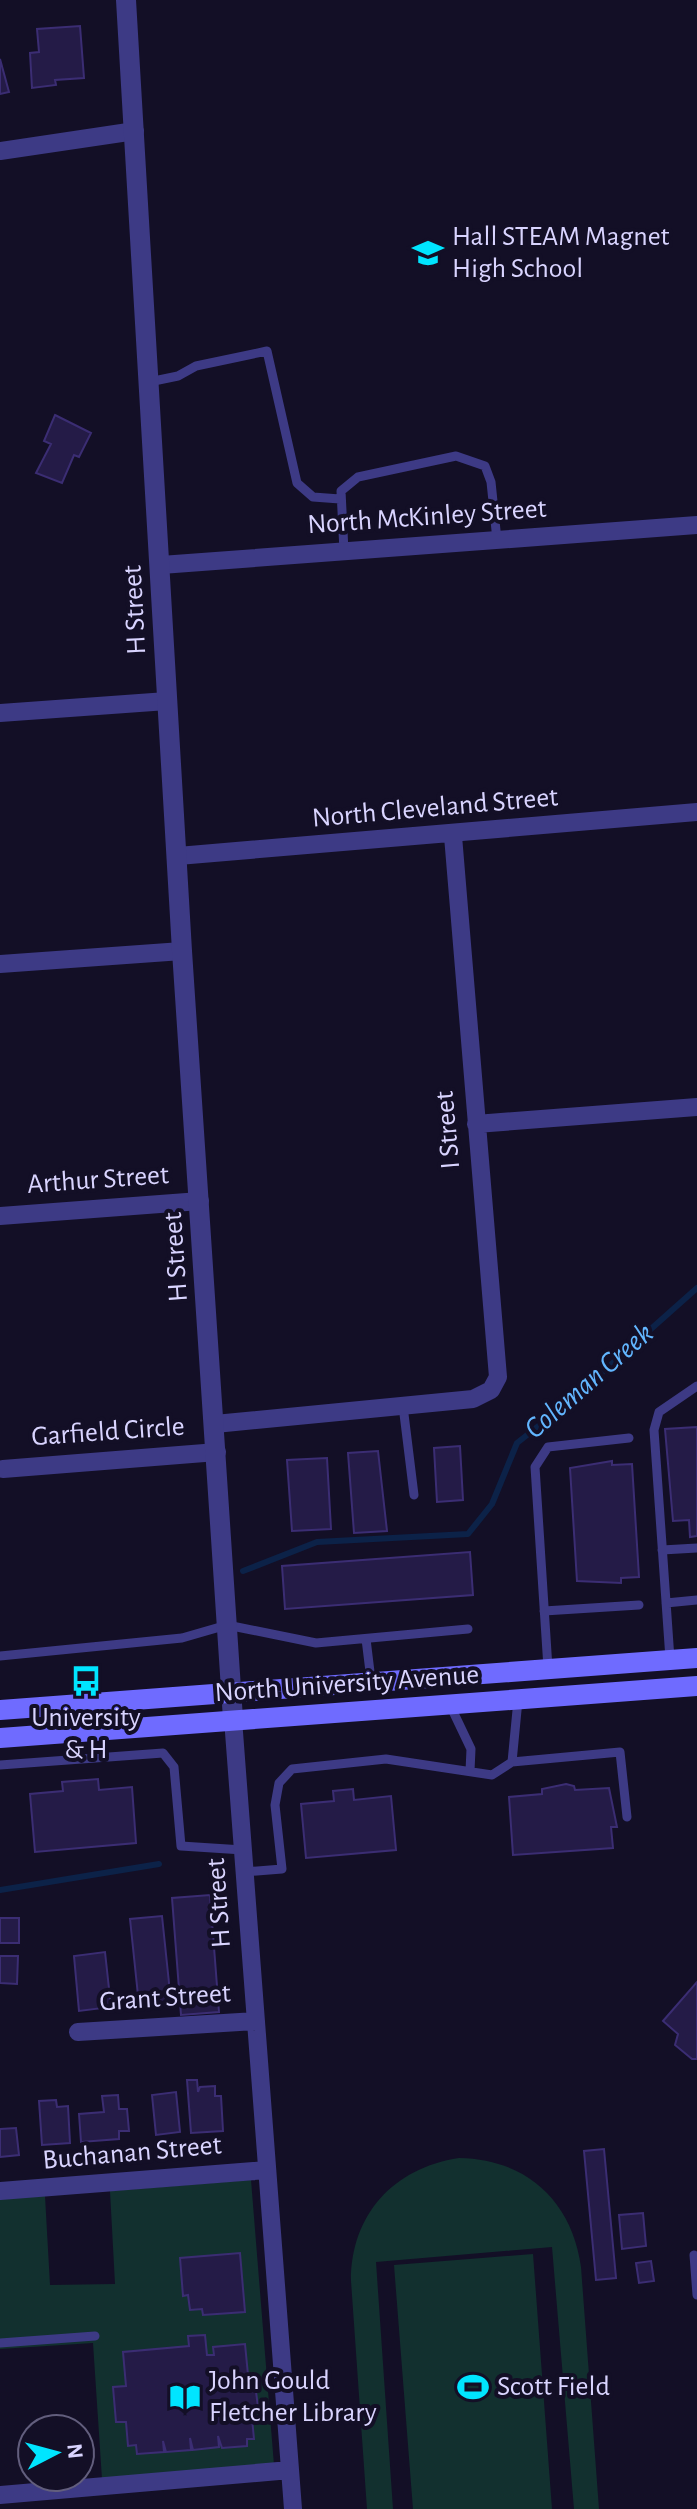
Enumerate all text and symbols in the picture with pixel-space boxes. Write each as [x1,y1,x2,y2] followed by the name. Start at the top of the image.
[452,223,670,283] place label: Hall STEAM Magnet High School
[411,236,445,270] school or university icon: Hall STEAM Magnet High School
[307,495,547,539] street label: North McKinley Street
[119,564,151,656] street label: H Street
[311,783,559,833] street label: North Cleveland Street
[431,1090,465,1170] street label: I Street
[26,1161,170,1199] street label: Arthur Street
[159,1211,193,1303] street label: H Street
[519,1317,659,1445] water label: Coleman Creek
[30,1413,186,1451] street label: Garfield Circle
[214,1661,480,1707] street label: North University Avenue
[69,1664,103,1698] bus stop icon: University & H
[31,1704,141,1764] place label: University & H
[202,1857,236,1949] street label: H Street
[98,1979,232,2017] street label: Grant Street
[41,2131,223,2175] street label: Buchanan Street
[209,2367,377,2427] place label: John Gould Fletcher Library
[456,2370,490,2404] sports icon: Scott Field
[497,2373,610,2401] place label: Scott Field
[168,2380,202,2414] library icon: John Gould Fletcher Library
[16,2413,96,2493] north arrow
[63,2442,87,2460] text: N

